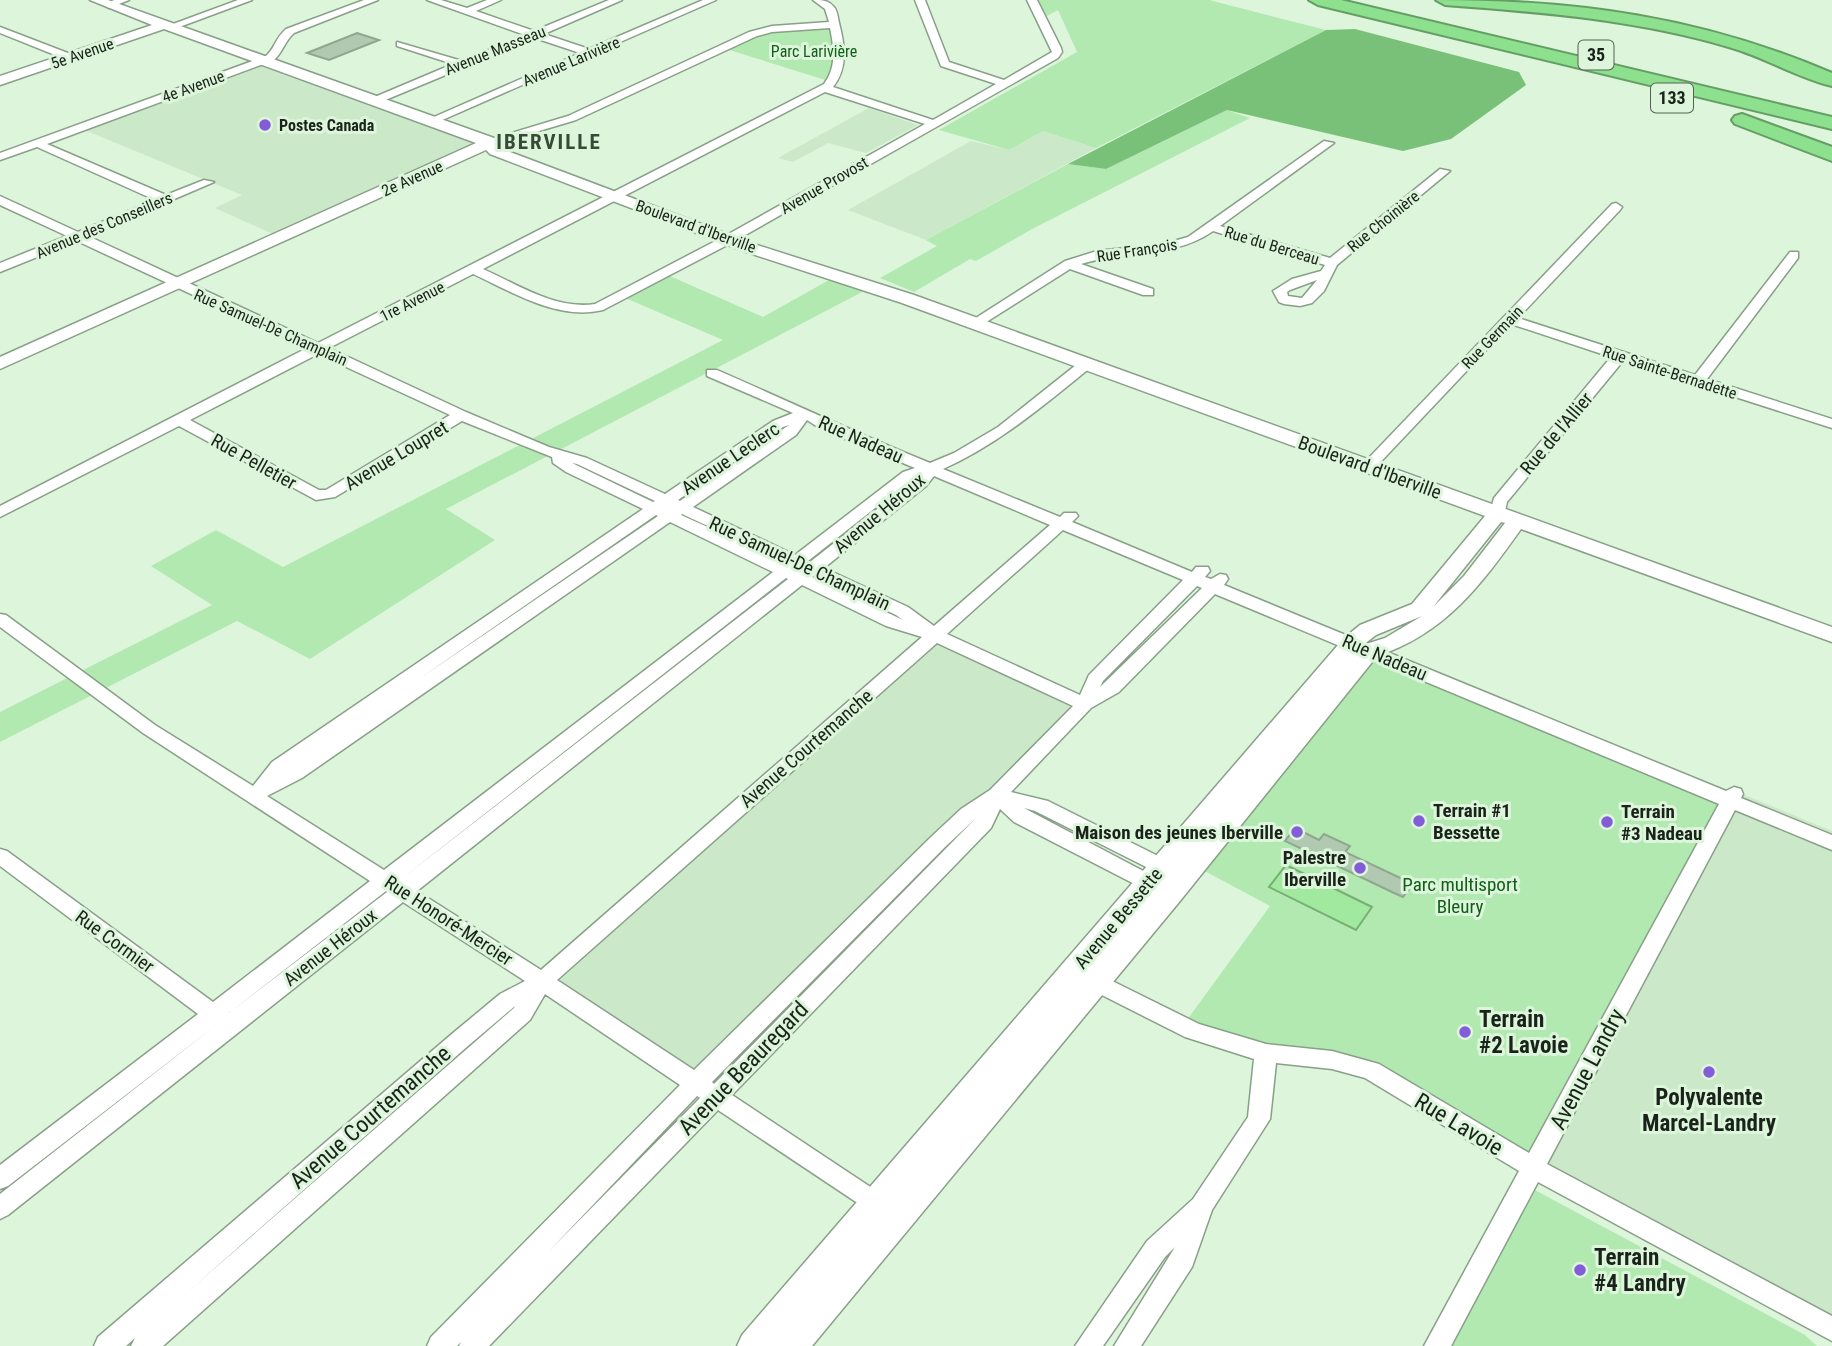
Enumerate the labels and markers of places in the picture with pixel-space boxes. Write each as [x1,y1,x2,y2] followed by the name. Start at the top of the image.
[279,116,375,135] place label: Postes Canada
[257,117,273,133] marker: Postes Canada
[1433,799,1511,844] place label: Terrain #1 Bessette
[1621,800,1702,845] place label: Terrain #3 Nadeau
[1411,813,1427,829] marker: Terrain #1 Bessette
[1599,814,1615,830] marker: Terrain #3 Nadeau
[1075,821,1283,844] place label: Maison des jeunes Iberville
[1289,824,1305,840] marker: Maison des jeunes Iberville
[1283,846,1346,891] place label: Palestre Iberville
[1352,860,1368,876] marker: Palestre Iberville
[1479,1006,1568,1059] place label: Terrain #2 Lavoie
[1457,1024,1473,1040] marker: Terrain #2 Lavoie
[1701,1064,1717,1080] marker: Polyvalente Marcel-Landry
[1642,1084,1777,1137] place label: Polyvalente Marcel-Landry
[1594,1244,1686,1297] place label: Terrain #4 Landry
[1572,1262,1588,1278] marker: Terrain #4 Landry

